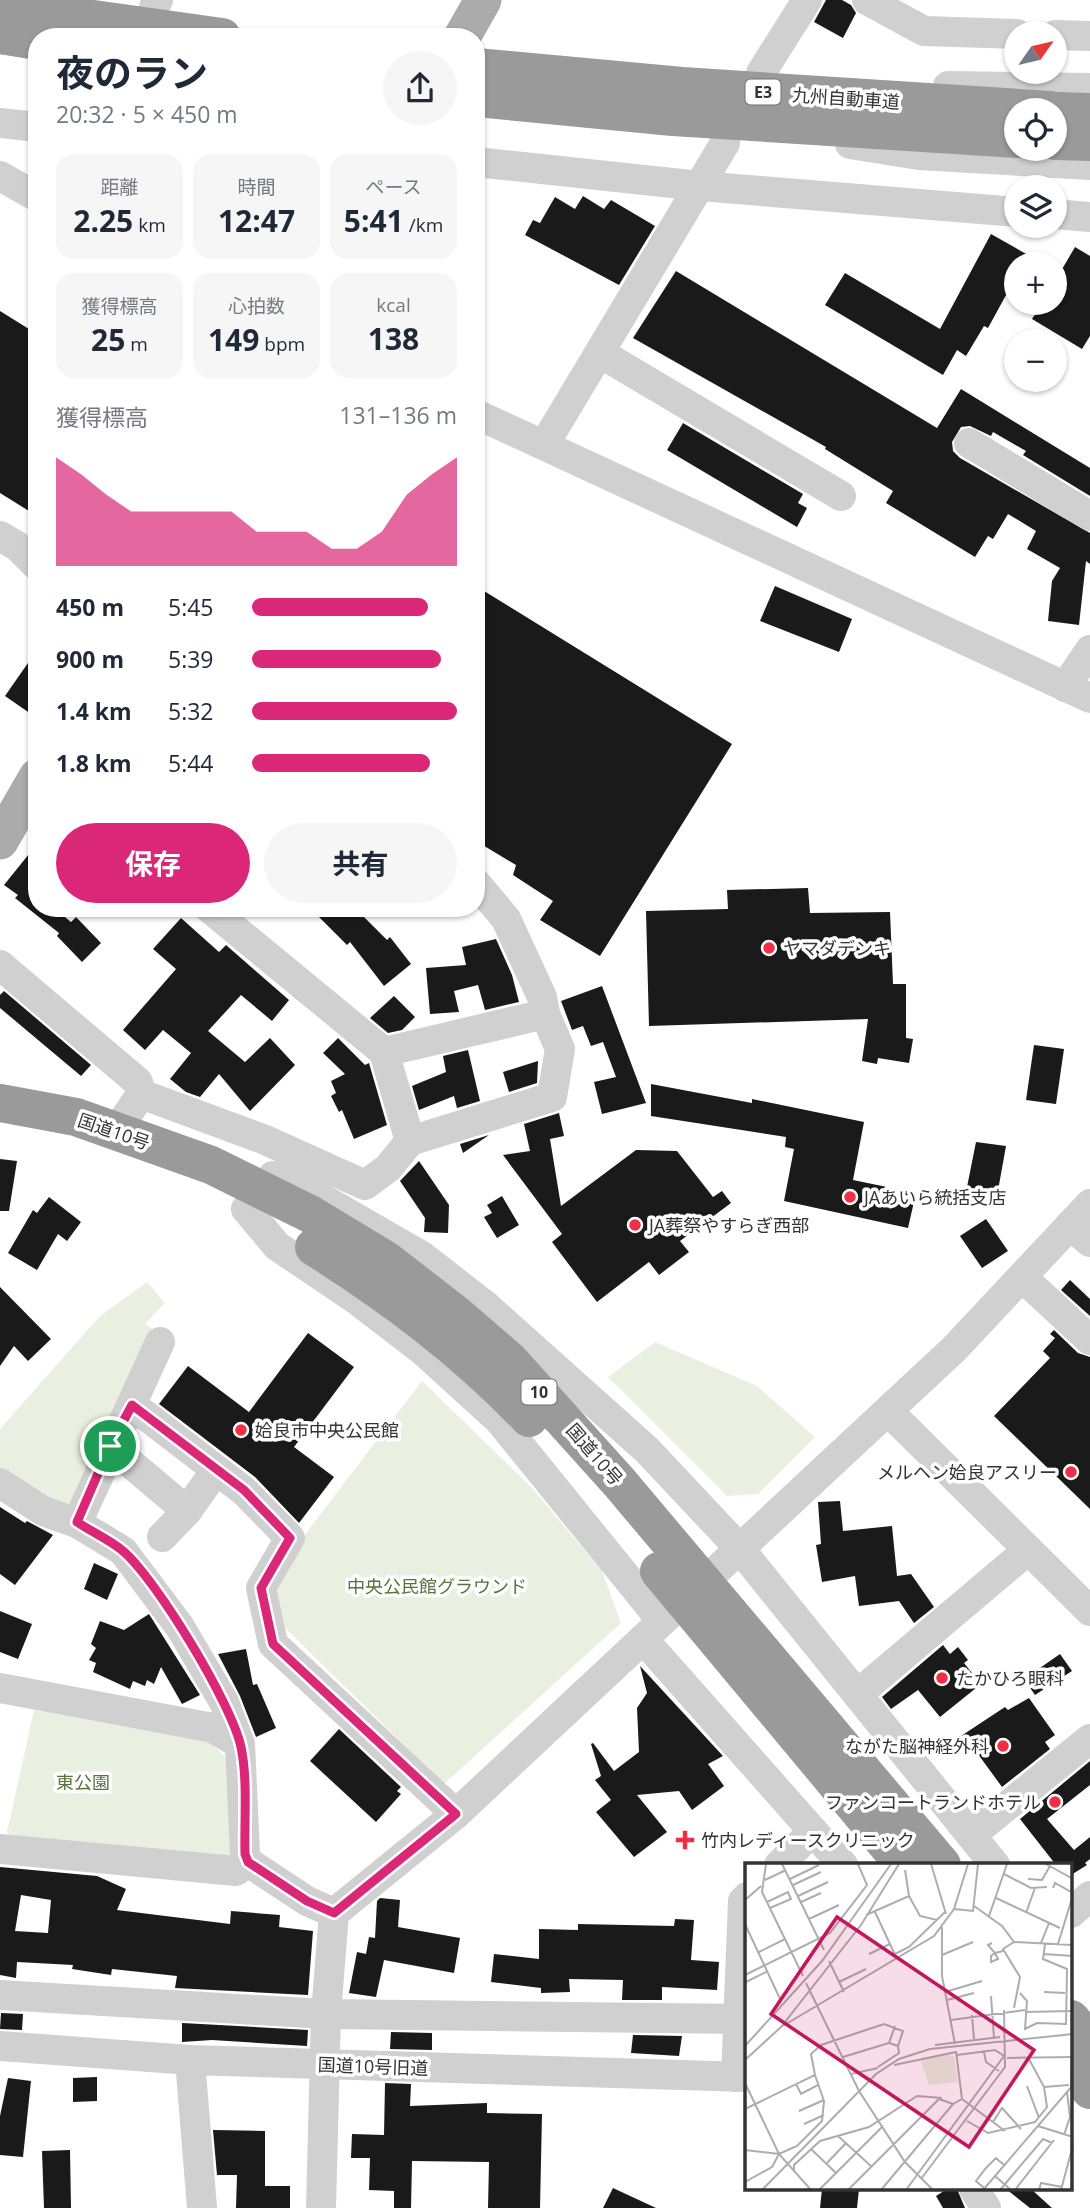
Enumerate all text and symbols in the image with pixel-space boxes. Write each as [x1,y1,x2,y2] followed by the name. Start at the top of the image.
[1004,21,1068,84] north arrow
[1004,21,1067,392] map controls
[56,46,208,98] text: 夜のラン
[383,51,457,125] button: share
[746,80,780,104] road number: E3
[791,82,901,114] street label: 九州自動車道
[56,98,238,130] text: 20:32 · 5 × 450 m
[1004,98,1067,161] button: locate
[100,174,139,200] text: 距離
[237,174,276,200] text: 時間
[365,174,422,200] text: ペース
[1004,175,1067,238] button: layers
[73,200,133,241] text: 2.25
[218,200,295,241] text: 12:47
[344,200,404,241] text: 5:41
[133,212,166,238] text: km
[404,212,443,238] text: /km
[1004,252,1067,315] button: +
[376,292,411,318] text: kcal
[81,293,158,319] text: 獲得標高
[228,293,285,319] text: 心拍数
[368,318,419,359] text: 138
[91,319,125,360] text: 25
[208,319,259,360] text: 149
[1004,329,1067,392] button: −
[125,331,148,357] text: m
[259,331,305,357] text: bpm
[339,399,457,431] text: 131–136 m
[56,401,148,433] text: 獲得標高
[56,591,124,623] text: 450 m
[168,591,214,623] text: 5:45
[56,643,124,675] text: 900 m
[168,643,214,675] text: 5:39
[56,695,132,727] text: 1.4 km
[168,695,214,727] text: 5:32
[56,747,132,779] text: 1.8 km
[168,747,214,779] text: 5:44
[56,823,250,903] button: 保存
[264,823,457,903] button: 共有
[783,936,891,960] place label: ヤマダデンキ
[761,940,777,956] marker: ヤマダデンキ
[75,1108,153,1154] street label: 国道10号
[862,1185,1006,1209] place label: JAあいら統括支店
[842,1189,858,1205] marker: JAあいら統括支店
[647,1213,809,1237] place label: JA葬祭やすらぎ西部
[627,1217,643,1233] marker: JA葬祭やすらぎ西部
[522,1380,556,1404] road number: 10
[80,1416,140,1476] pin
[255,1418,399,1442] place label: 姶良市中央公民館
[561,1418,629,1490] street label: 国道10号
[233,1422,249,1438] marker: 姶良市中央公民館
[91,1427,129,1465] icon: arrive
[877,1460,1057,1484] place label: メルヘン姶良アスリー
[1063,1464,1079,1480] marker: メルヘン姶良アスリー
[347,1574,527,1598] park label: 中央公民館グラウンド
[956,1666,1064,1690] place label: たかひろ眼科
[934,1670,950,1686] marker: たかひろ眼科
[845,1734,989,1758] place label: ながた脳神経外科
[995,1738,1011,1754] marker: ながた脳神経外科
[56,1770,110,1794] park label: 東公園
[825,1790,1041,1814] place label: ファンコートランドホテル
[1047,1794,1063,1810] marker: ファンコートランドホテル
[701,1828,915,1852] place label: 竹内レディースクリニック
[675,1830,695,1850] marker: 竹内レディースクリニック
[745,1863,1072,2190] inset map
[317,2052,429,2080] street label: 国道10号旧道

